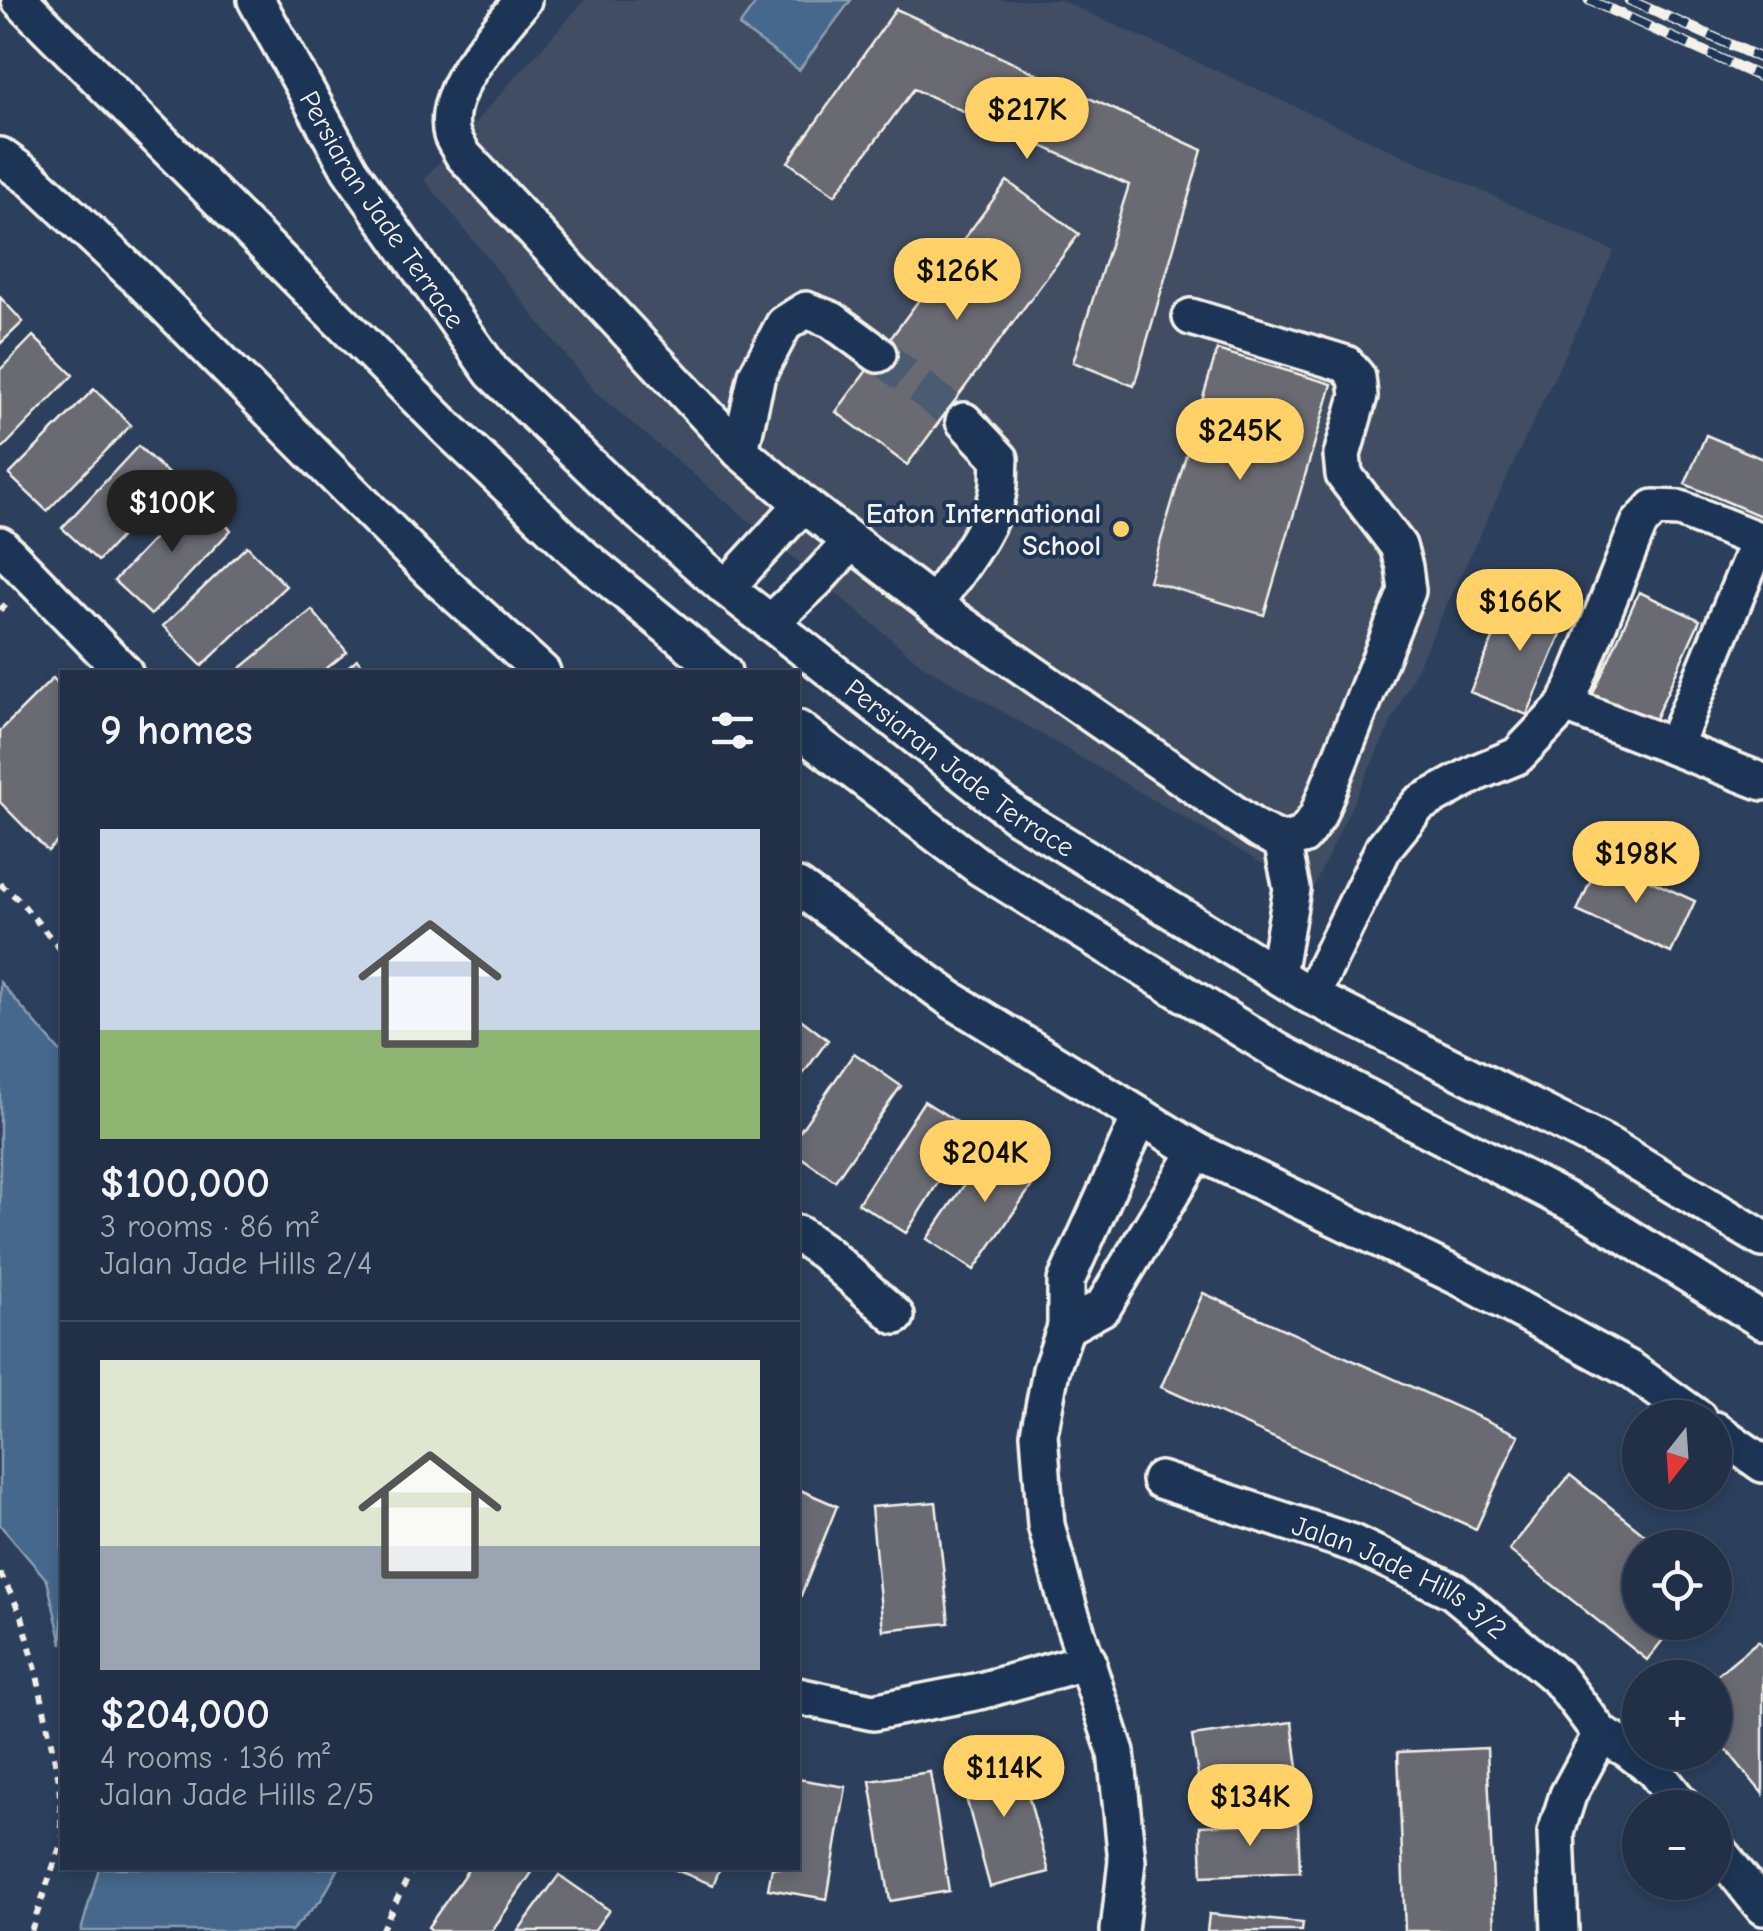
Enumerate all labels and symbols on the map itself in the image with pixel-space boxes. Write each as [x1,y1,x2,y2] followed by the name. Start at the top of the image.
[957,77,1097,162] pin: $217K
[293,86,471,335] street label: Persiaran Jade Terrace
[887,238,1027,323] pin: $126K
[1170,398,1310,483] pin: $245K
[102,470,242,555] pin: $100K
[866,498,1101,562] place label: Eaton International School
[1110,518,1132,540] marker: Eaton International School
[1450,569,1590,654] pin: $166K
[839,673,1080,864] street label: Persiaran Jade Terrace
[1566,821,1706,906] pin: $198K
[915,1120,1055,1205] pin: $204K
[1622,1400,1732,1510] north arrow
[1288,1510,1513,1646] street label: Jalan Jade Hills 3/2
[934,1735,1074,1820] pin: $114K
[1180,1764,1320,1849] pin: $134K

